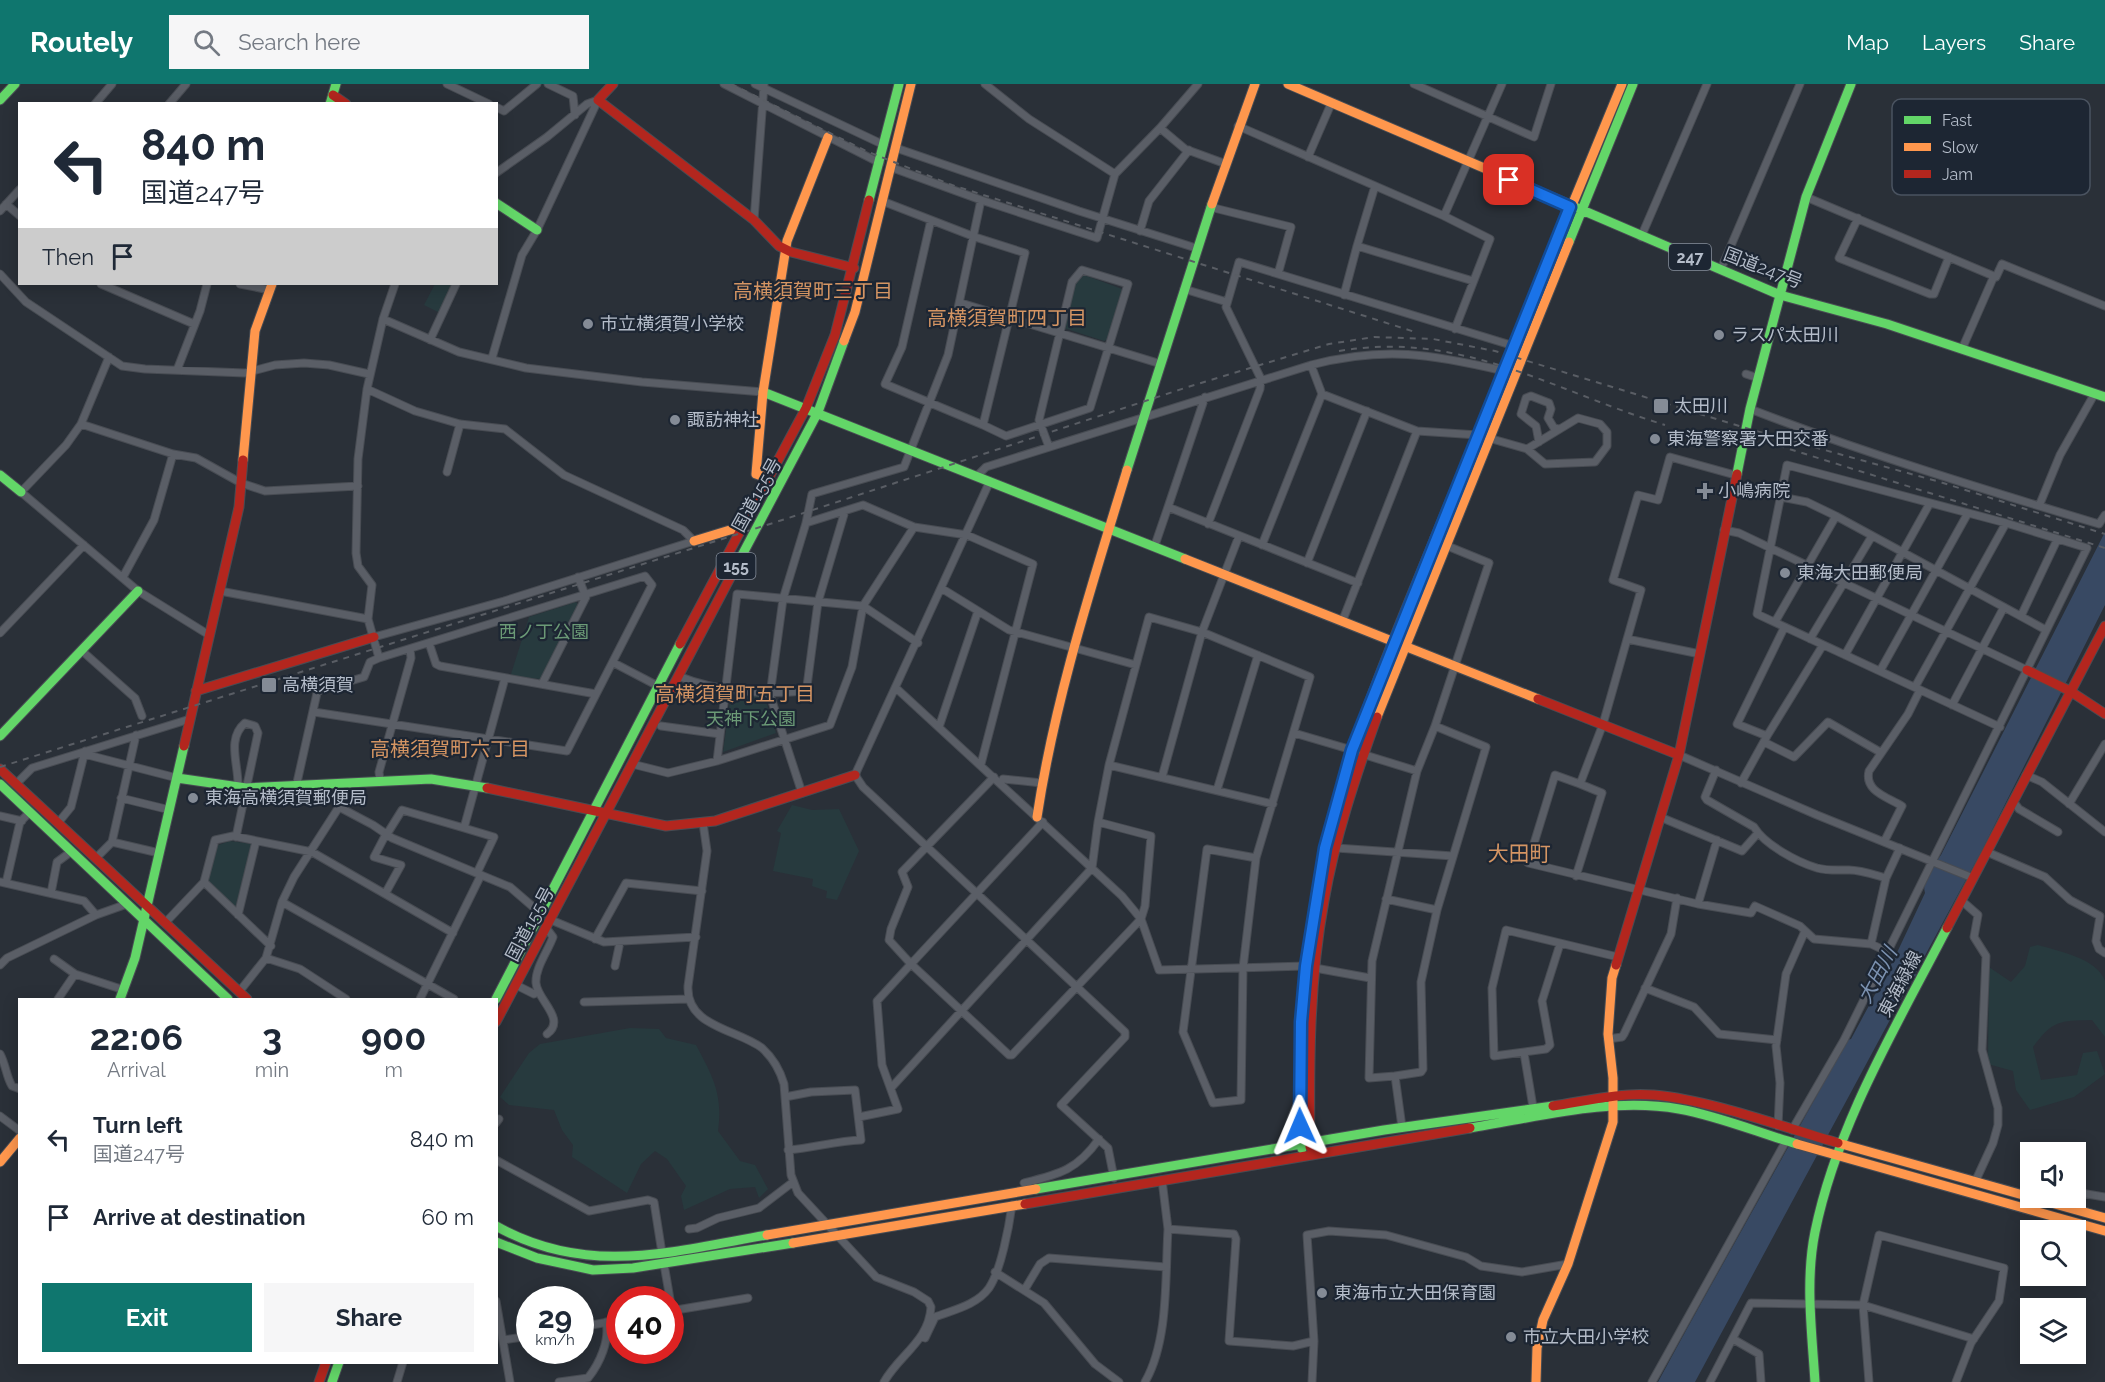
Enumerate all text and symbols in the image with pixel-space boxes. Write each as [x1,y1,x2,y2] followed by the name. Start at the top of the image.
[169,15,589,69] search box
[30,26,133,59] text: Routely
[190,26,223,59] icon: search
[238,29,360,55] text: Search here
[1846,30,1889,55] text: Map
[1922,30,1986,55] text: Layers
[2019,30,2075,55] text: Share
[1892,99,2090,195] legend
[1942,111,1973,130] text: Fast
[141,121,265,170] text: 840 m
[42,126,120,204] icon: left
[1942,138,1978,157] text: Slow
[1483,154,1534,205] pin
[1492,163,1525,196] icon: arrive
[1942,165,1973,184] text: Jam
[141,177,265,208] text: 国道247号
[106,240,139,273] icon: arrive
[1721,243,1806,292] street label: 国道247号
[42,244,94,270] text: Then
[1669,244,1711,270] road number: 247
[733,279,893,303] district label: 高横須賀町三丁目
[927,306,1087,330] district label: 高横須賀町四丁目
[600,313,744,334] place label: 市立横須賀小学校
[581,317,595,331] marker: 市立横須賀小学校
[1731,324,1839,345] place label: ラスパ太田川
[1712,328,1726,342] marker: ラスパ太田川
[1674,395,1728,416] place label: 太田川
[1652,397,1670,415] marker: 太田川
[687,409,759,430] place label: 諏訪神社
[668,413,682,427] marker: 諏訪神社
[1667,428,1829,449] place label: 東海警察署大田交番
[1648,432,1662,446] marker: 東海警察署大田交番
[728,454,785,535] street label: 国道155号
[1718,480,1790,501] place label: 小嶋病院
[1696,482,1714,500] marker: 小嶋病院
[716,553,756,579] road number: 155
[1797,562,1923,583] place label: 東海大田郵便局
[1778,566,1792,580] marker: 東海大田郵便局
[499,621,589,642] park label: 西ノ丁公園
[282,674,354,695] place label: 高横須賀
[260,676,278,694] marker: 高横須賀
[655,682,815,706] district label: 高横須賀町五丁目
[706,708,796,729] park label: 天神下公園
[370,737,530,761] district label: 高横須賀町六丁目
[205,787,367,808] place label: 東海高横須賀郵便局
[186,791,200,805] marker: 東海高横須賀郵便局
[1488,841,1551,866] district label: 大田町
[501,883,558,965] street label: 国道155号
[1852,941,1903,1007] water label: 大田川
[1873,947,1926,1020] street label: 東海緑線
[90,1016,183,1058] text: 22:06
[262,1016,282,1058] text: 3
[361,1016,426,1058] text: 900
[107,1058,166,1082] text: Arrival
[255,1058,289,1082] text: min
[384,1058,403,1082] text: m
[1268,1094,1332,1158] position arrow
[93,1112,183,1138] text: Turn left
[42,1123,75,1156] icon: left
[410,1126,474,1152] text: 840 m
[93,1142,185,1166] text: 国道247号
[2020,1142,2086,1364] map controls
[2020,1142,2086,1208] button: sound
[42,1201,75,1234] icon: arrive
[93,1204,306,1230] text: Arrive at destination
[421,1204,474,1230] text: 60 m
[2020,1220,2086,1286] button: search
[1334,1282,1496,1303] place label: 東海市立大田保育園
[42,1283,252,1352] button: Exit
[264,1283,474,1352] button: Share
[606,1286,684,1364] speed limit sign: 40
[1315,1286,1329,1300] marker: 東海市立大田保育園
[2020,1298,2086,1364] button: layers
[538,1300,572,1335] text: 29
[1523,1326,1649,1347] place label: 市立大田小学校
[1504,1330,1518,1344] marker: 市立大田小学校
[535,1331,575,1349] text: km/h

